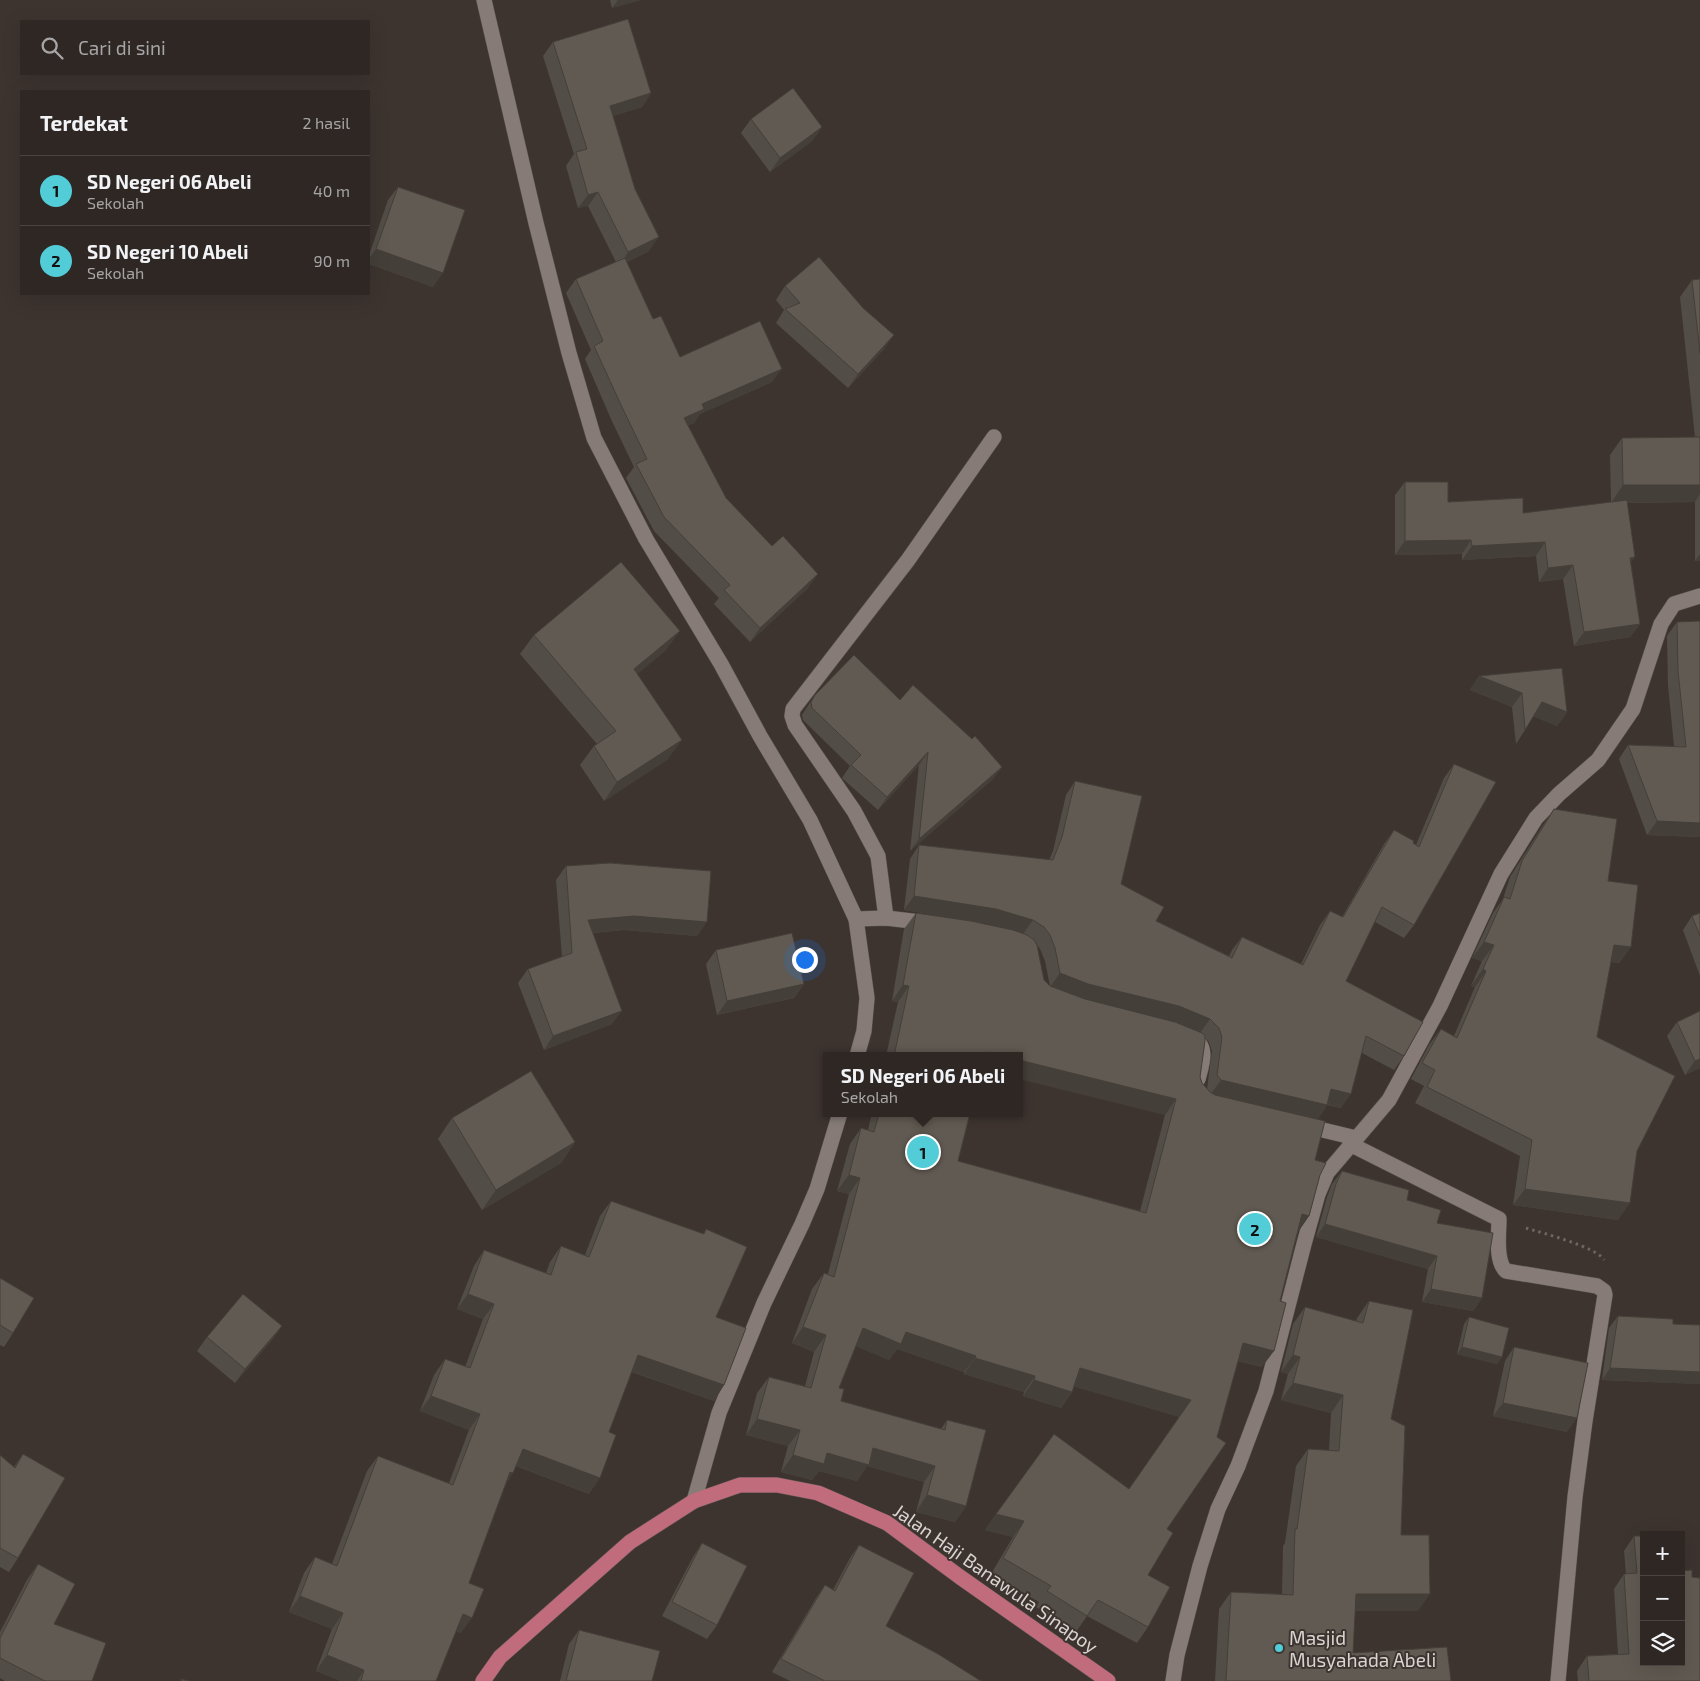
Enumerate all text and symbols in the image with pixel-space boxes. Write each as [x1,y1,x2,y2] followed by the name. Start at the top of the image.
[20,20,370,75] search box
[38,34,66,62] icon: search
[78,36,166,59] text: Cari di sini
[40,110,128,135] text: Terdekat
[303,113,350,132] text: 2 hasil
[87,170,252,193] text: SD Negeri 06 Abeli
[53,181,59,200] text: 1
[313,181,350,200] text: 40 m
[87,193,144,212] text: Sekolah
[87,240,249,263] text: SD Negeri 10 Abeli
[51,251,61,270] text: 2
[314,251,350,270] text: 90 m
[87,263,144,282] text: Sekolah
[792,947,818,973] your location
[823,1052,1023,1117] popup
[841,1064,1005,1087] text: SD Negeri 06 Abeli
[841,1087,898,1106] text: Sekolah
[907,1133,939,1171] pin: 1
[1239,1210,1271,1248] pin: 2
[889,1499,1103,1657] street label: Jalan Haji Banawula Sinapoy
[1640,1531,1685,1666] map controls
[1640,1531,1685,1576] button: +
[1640,1576,1685,1621] button: −
[1640,1621,1685,1666] button: layers
[1289,1626,1436,1671] place label: Masjid Musyahada Abeli
[1273,1642,1285,1654] marker: Masjid Musyahada Abeli

